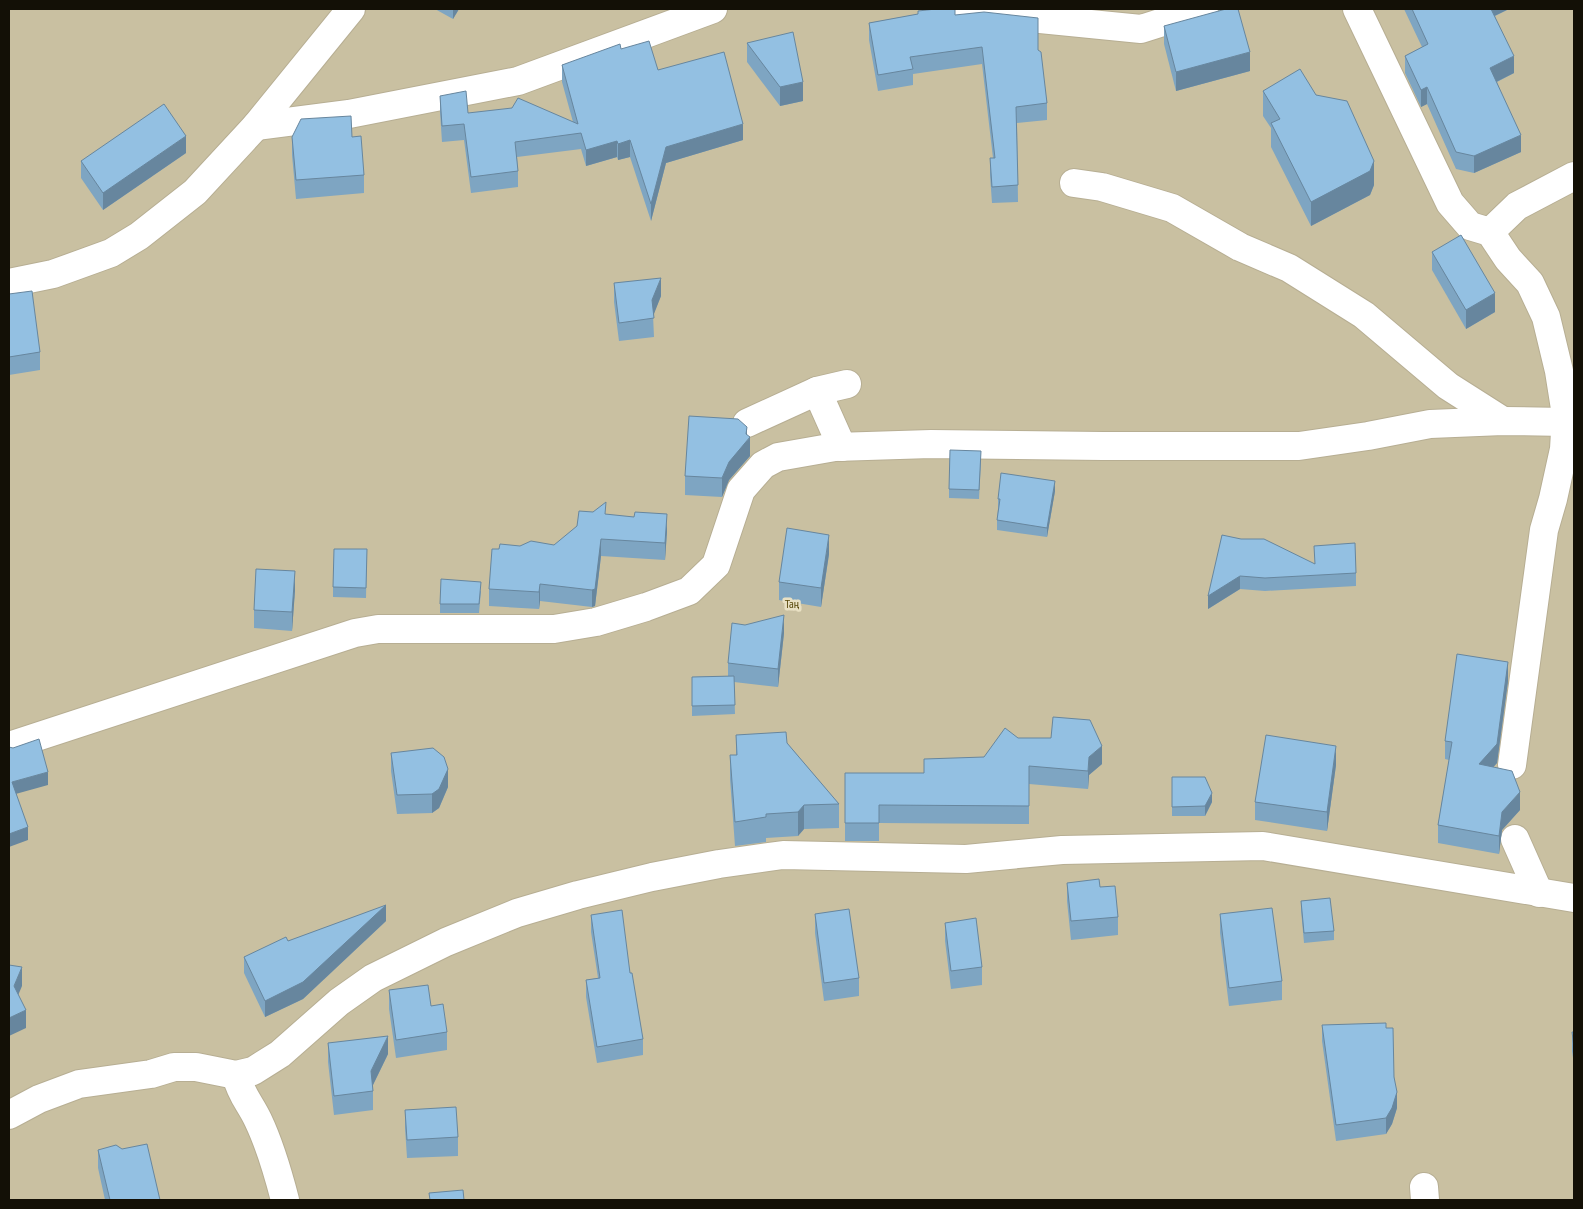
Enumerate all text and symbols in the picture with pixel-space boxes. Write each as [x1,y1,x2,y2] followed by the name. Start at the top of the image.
[785,596,800,611] park label: Таң

